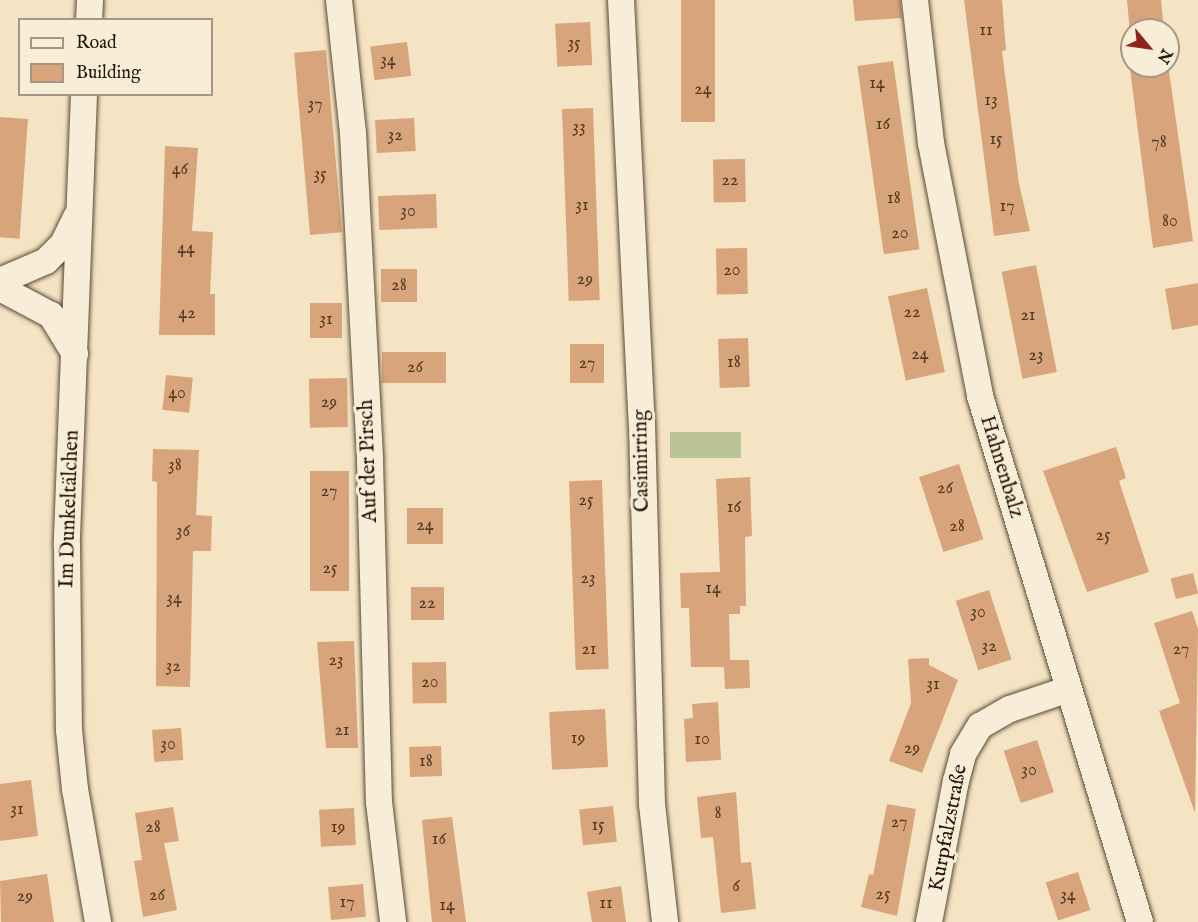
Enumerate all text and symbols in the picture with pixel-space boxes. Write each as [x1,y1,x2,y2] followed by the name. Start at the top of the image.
[18,18,213,96] legend
[1120,18,1180,78] north arrow
[979,20,993,42] house number: 11
[76,32,117,55] text: Road
[567,33,581,55] house number: 35
[1152,45,1176,67] text: N
[380,50,396,72] house number: 34
[76,62,141,85] text: Building
[869,73,885,95] house number: 14
[694,79,712,101] house number: 24
[984,90,998,112] house number: 13
[307,94,323,116] house number: 37
[876,114,890,136] house number: 16
[572,117,586,139] house number: 33
[387,125,403,147] house number: 32
[989,129,1003,151] house number: 15
[1151,132,1167,154] house number: 78
[172,159,188,181] house number: 46
[313,164,327,186] house number: 35
[722,170,738,192] house number: 22
[887,188,901,210] house number: 18
[575,195,589,217] house number: 31
[999,196,1015,218] house number: 17
[400,201,416,223] house number: 30
[1162,211,1178,233] house number: 80
[891,223,909,245] house number: 20
[177,238,195,260] house number: 44
[723,260,741,282] house number: 20
[577,269,593,291] house number: 29
[391,275,407,297] house number: 28
[904,302,920,324] house number: 22
[178,303,196,325] house number: 42
[1020,305,1036,327] house number: 21
[319,309,333,331] house number: 31
[911,344,929,366] house number: 24
[1028,345,1044,367] house number: 23
[727,352,741,374] house number: 18
[579,353,595,375] house number: 27
[407,357,423,379] house number: 26
[168,383,186,405] house number: 40
[321,392,337,414] house number: 29
[354,399,384,523] street label: Auf der Pirsch
[629,410,655,512] street label: Casimirring
[973,413,1029,521] street label: Hahnenbalz
[55,430,85,588] street label: Im Dunkeltälchen
[168,455,182,477] house number: 38
[937,478,953,500] house number: 26
[321,481,337,503] house number: 27
[579,490,593,512] house number: 25
[727,497,741,519] house number: 16
[416,515,434,537] house number: 24
[949,516,965,538] house number: 28
[176,521,190,543] house number: 36
[1096,525,1110,547] house number: 25
[323,558,337,580] house number: 25
[580,568,596,590] house number: 23
[705,578,721,600] house number: 14
[166,588,182,610] house number: 34
[419,593,435,615] house number: 22
[970,602,986,624] house number: 30
[981,636,997,658] house number: 32
[581,639,597,661] house number: 21
[1173,639,1189,661] house number: 27
[328,650,344,672] house number: 23
[165,656,181,678] house number: 32
[421,672,439,694] house number: 20
[926,674,940,696] house number: 31
[334,720,350,742] house number: 21
[571,728,585,750] house number: 19
[694,729,710,751] house number: 10
[160,734,176,756] house number: 30
[904,738,920,760] house number: 29
[419,751,433,773] house number: 18
[1021,760,1037,782] house number: 30
[924,762,974,894] street label: Kurpfalzstraße
[10,799,24,821] house number: 31
[714,803,722,825] house number: 8
[891,812,907,834] house number: 27
[591,815,605,837] house number: 15
[145,817,161,839] house number: 28
[331,817,345,839] house number: 19
[432,829,446,851] house number: 16
[732,876,740,898] house number: 6
[876,884,890,906] house number: 25
[149,885,165,907] house number: 26
[1060,885,1076,907] house number: 34
[17,886,33,908] house number: 29
[339,892,355,914] house number: 17
[599,893,613,915] house number: 11
[439,895,455,917] house number: 14

